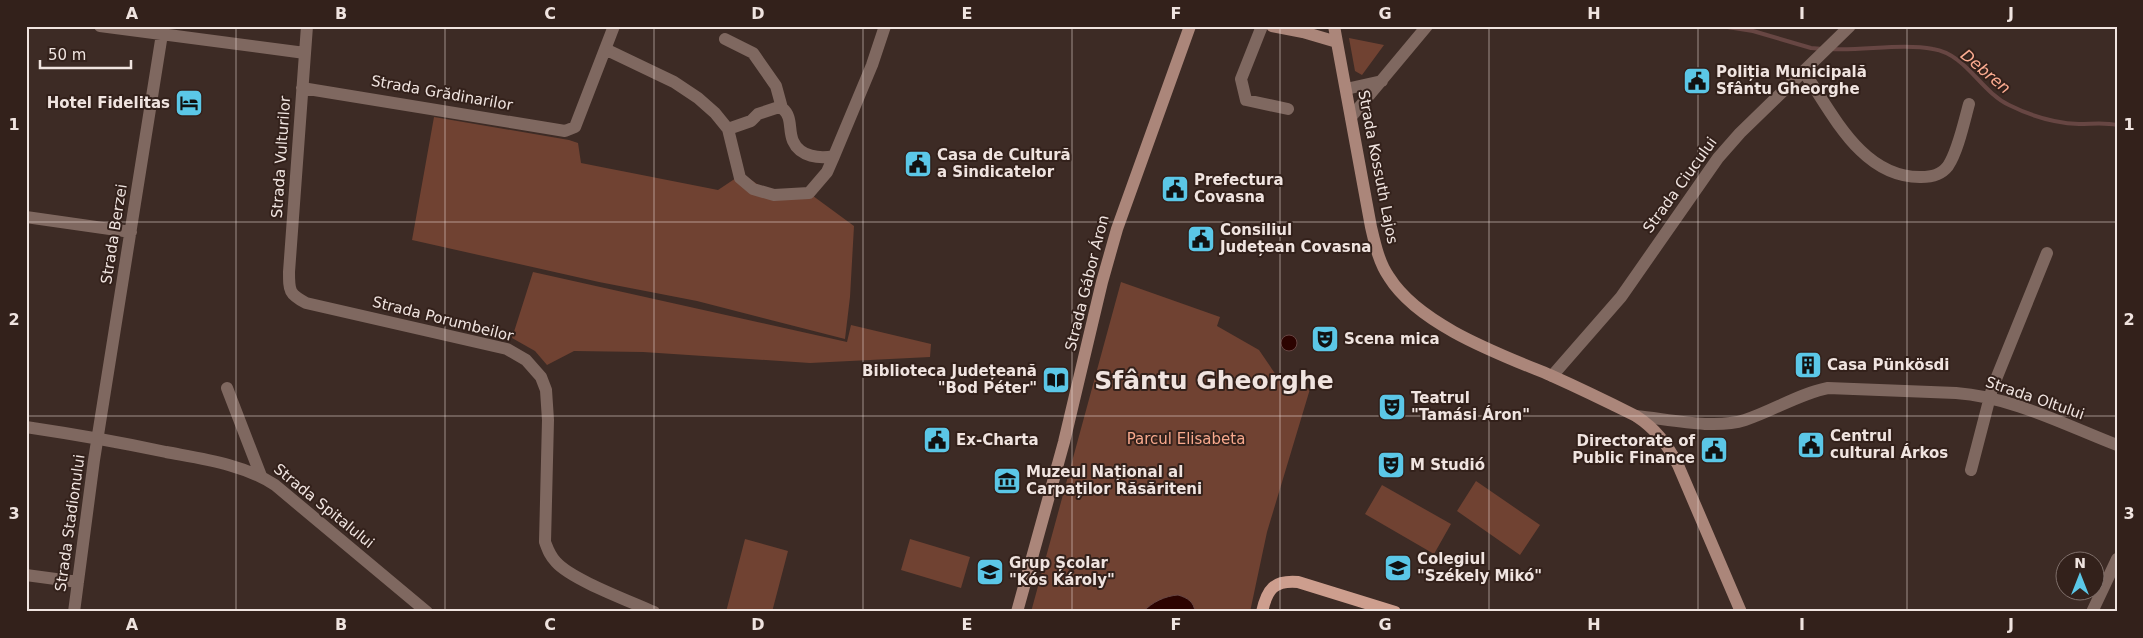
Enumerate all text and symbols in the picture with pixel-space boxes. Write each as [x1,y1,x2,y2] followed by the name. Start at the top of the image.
[126,4,139,23] text: A
[335,4,347,23] text: B
[544,4,556,23] text: C
[751,4,765,23] text: D
[962,4,972,23] text: E
[1171,4,1181,23] text: F
[1378,4,1392,23] text: G
[1587,4,1601,23] text: H
[1799,4,1805,23] text: I
[2007,4,2014,23] text: J
[40,38,131,70] scale bar
[1957,45,2014,98] water label: Debren
[48,46,86,64] text: 50 m
[1716,63,1867,98] place label: Poliția Municipală Sfântu Gheorghe
[1682,66,1712,96] public building icon: Poliția Municipală Sfântu Gheorghe
[370,72,515,114] street label: Strada Grădinarilor
[174,88,204,118] hotel icon: Hotel Fidelitas
[1354,88,1402,246] street label: Strada Kossuth Lajos
[47,94,170,112] place label: Hotel Fidelitas
[268,94,294,219] street label: Strada Vulturilor
[8,115,20,134] text: 1
[2123,115,2135,134] text: 1
[1639,134,1721,236] street label: Strada Ciucului
[937,146,1071,181] place label: Casa de Cultură a Sindicatelor
[903,149,933,179] public building icon: Casa de Cultură a Sindicatelor
[1194,171,1284,206] place label: Prefectura Covasna
[1160,174,1190,204] public building icon: Prefectura Covasna
[97,183,131,285] street label: Strada Berzei
[1060,213,1113,353] street label: Strada Gábor Áron
[1219,221,1371,256] place label: Consiliul Județean Covasna
[1186,224,1216,254] public building icon: Consiliul Județean Covasna
[371,293,516,345] street label: Strada Porumbeilor
[8,310,20,329] text: 2
[2123,310,2135,329] text: 2
[1310,324,1340,354] theatre icon: Scena mica
[1344,330,1440,348] place label: Scena mica
[1793,350,1823,380] building icon: Casa Pünkösdi
[1827,356,1949,374] place label: Casa Pünkösdi
[862,362,1037,397] place label: Biblioteca Județeană "Bod Péter"
[1041,365,1071,395] library icon: Biblioteca Județeană "Bod Péter"
[1094,366,1334,395] district label: Sfântu Gheorghe
[1983,373,2087,423] street label: Strada Oltului
[1411,389,1530,424] place label: Teatrul "Tamási Áron"
[1377,392,1407,422] theatre icon: Teatrul "Tamási Áron"
[922,425,952,455] public building icon: Ex-Charta
[1830,427,1948,462] place label: Centrul cultural Árkos
[1127,430,1245,448] park label: Parcul Elisabeta
[1796,430,1826,460] public building icon: Centrul cultural Árkos
[956,431,1039,449] place label: Ex-Charta
[1572,432,1695,467] place label: Directorate of Public Finance
[1699,435,1729,465] public building icon: Directorate of Public Finance
[1376,450,1406,480] theatre icon: M Studió
[51,453,89,593] street label: Strada Stadionului
[1410,456,1485,474] place label: M Studió
[270,460,378,552] street label: Strada Spitalului
[1026,463,1202,498] place label: Muzeul Național al Carpaților Răsăriteni
[992,466,1022,496] museum icon: Muzeul Național al Carpaților Răsăriteni
[8,504,20,523] text: 3
[2123,504,2135,523] text: 3
[1417,550,1542,585] place label: Colegiul "Székely Mikó"
[2056,550,2106,600] north arrow
[1383,553,1413,583] school or university icon: Colegiul "Székely Mikó"
[1009,554,1115,589] place label: Grup Școlar "Kós Károly"
[2074,555,2086,571] text: N
[975,557,1005,587] school or university icon: Grup Școlar "Kós Károly"
[126,615,139,634] text: A
[335,615,347,634] text: B
[544,615,556,634] text: C
[751,615,765,634] text: D
[962,615,972,634] text: E
[1171,615,1181,634] text: F
[1378,615,1392,634] text: G
[1587,615,1601,634] text: H
[1799,615,1805,634] text: I
[2007,615,2014,634] text: J

